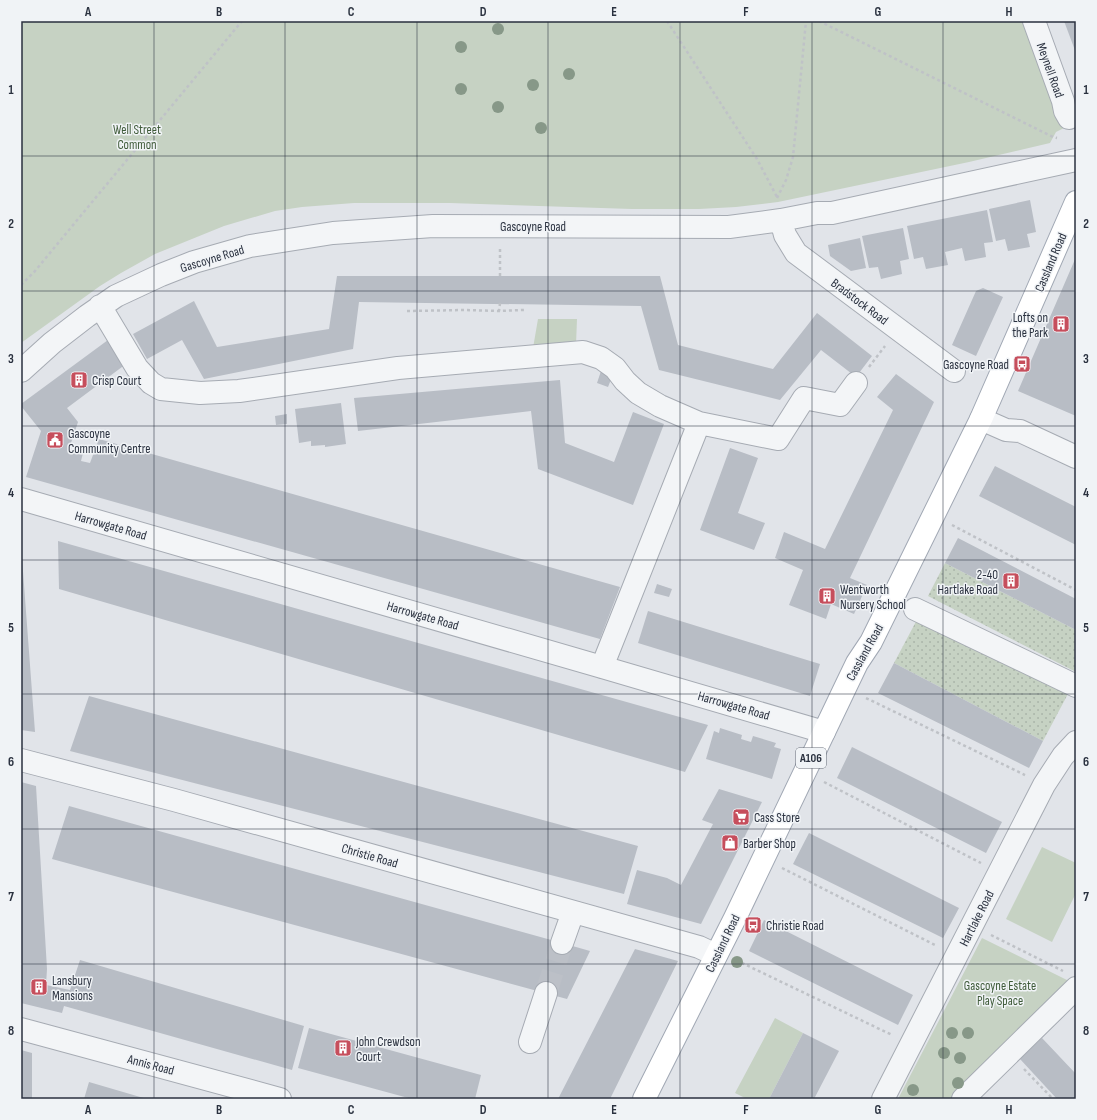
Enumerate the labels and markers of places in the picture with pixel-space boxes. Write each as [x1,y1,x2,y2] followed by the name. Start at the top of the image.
[1012,310,1048,341] place label: Lofts on the Park
[1051,314,1071,334] building icon: Lofts on the Park
[1012,354,1032,374] bus stop icon: Gascoyne Road
[943,357,1009,373] place label: Gascoyne Road
[69,370,89,390] building icon: Crisp Court
[92,373,141,389] place label: Crisp Court
[68,426,151,457] place label: Gascoyne Community Centre
[45,430,65,450] public building icon: Gascoyne Community Centre
[937,567,998,598] place label: 2-40 Hartlake Road
[1001,571,1021,591] building icon: 2-40 Hartlake Road
[840,582,906,613] place label: Wentworth Nursery School
[817,586,837,606] building icon: Wentworth Nursery School
[731,807,751,827] supermarket icon: Cass Store
[754,810,800,826] place label: Cass Store
[720,833,740,853] shop icon: Barber Shop
[743,836,796,852] place label: Barber Shop
[743,915,763,935] bus stop icon: Christie Road
[766,918,824,934] place label: Christie Road
[52,973,93,1004] place label: Lansbury Mansions
[29,977,49,997] building icon: Lansbury Mansions
[355,1034,421,1065] place label: John Crewdson Court
[333,1038,353,1058] building icon: John Crewdson Court

